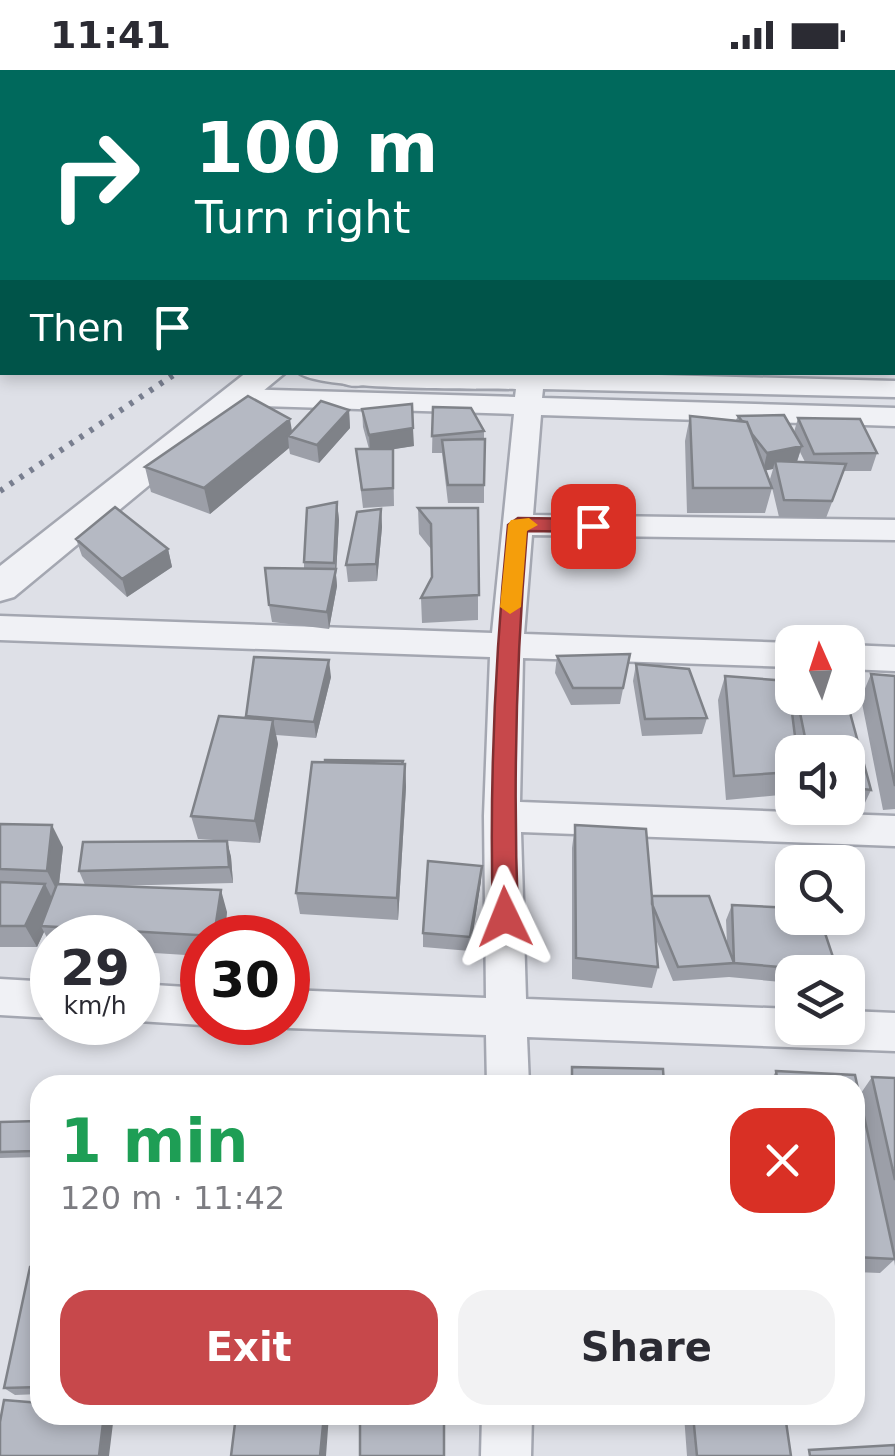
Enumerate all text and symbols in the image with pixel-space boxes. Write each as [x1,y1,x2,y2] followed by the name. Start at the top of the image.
[50,13,171,57] text: 11:41
[195,107,438,189] text: 100 m
[30,110,160,240] icon: right
[195,191,410,244] text: Turn right
[145,300,200,355] icon: arrive
[30,306,125,350] text: Then
[551,484,636,569] pin
[566,499,621,554] icon: arrive
[775,625,865,715] north arrow
[775,625,865,1045] map controls
[775,735,865,825] button: sound
[775,845,865,935] button: search
[453,865,557,969] position arrow
[180,915,310,1045] speed limit sign: 30
[60,939,130,997] text: 29
[775,955,865,1045] button: layers
[63,991,127,1020] text: km/h
[60,1106,248,1176] text: 1 min
[730,1108,835,1213] button: close
[60,1179,285,1217] text: 120 m · 11:42
[60,1290,438,1405] button: Exit
[458,1290,835,1405] button: Share

